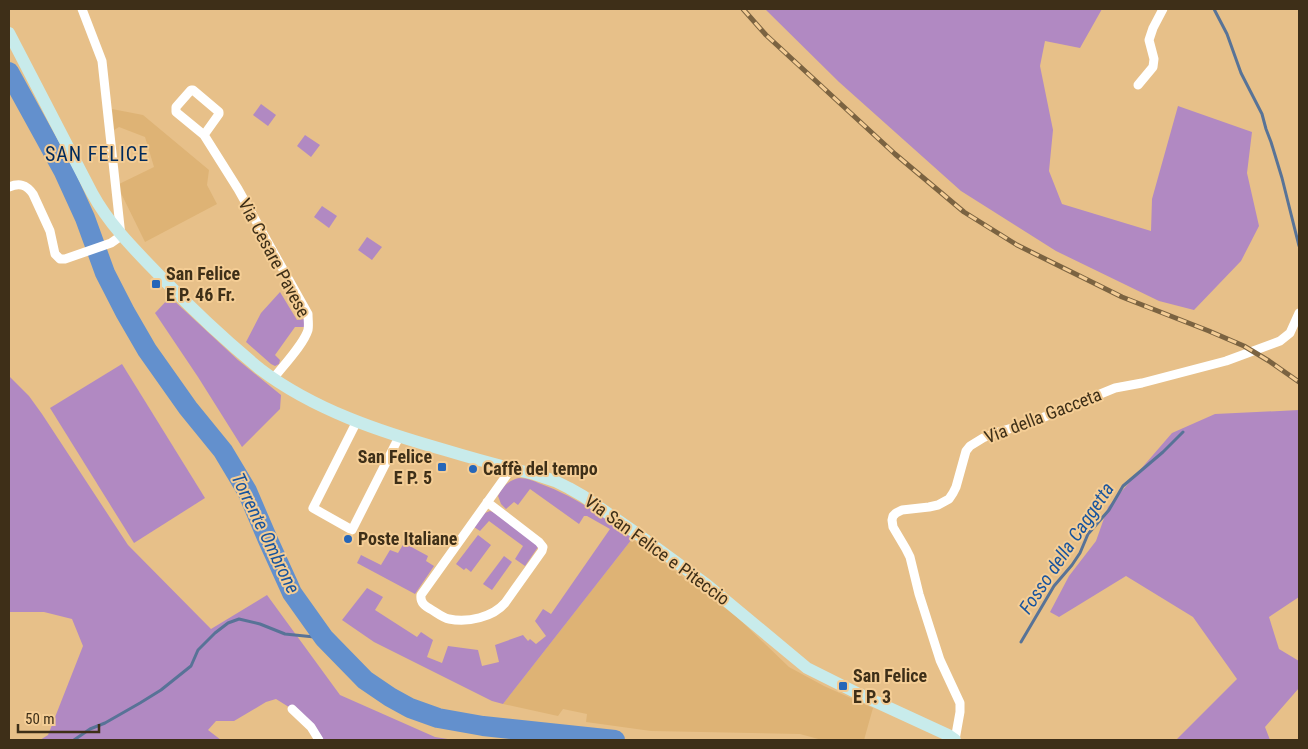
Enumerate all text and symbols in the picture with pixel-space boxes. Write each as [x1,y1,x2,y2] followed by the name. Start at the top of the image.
[45,142,149,166] district label: SAN FELICE
[234,195,315,321] street label: Via Cesare Pavese
[166,263,241,305] place label: San Felice E P. 46 Fr.
[150,278,162,290] marker: San Felice E P. 46 Fr.
[981,384,1104,447] street label: Via della Gacceta
[358,446,432,488] place label: San Felice E P. 5
[483,458,598,479] place label: Caffè del tempo
[436,461,448,473] marker: San Felice E P. 5
[467,463,479,475] marker: Caffè del tempo
[226,469,305,597] water label: Torrente Ombrone
[1014,478,1119,618] water label: Fosso della Caggetta
[581,490,734,609] street label: Via San Felice e Piteccio
[358,528,458,549] place label: Poste Italiane
[342,533,354,545] marker: Poste Italiane
[853,665,928,707] place label: San Felice E P. 3
[837,680,849,692] marker: San Felice E P. 3
[18,702,99,734] scale bar
[25,710,55,728] text: 50 m

